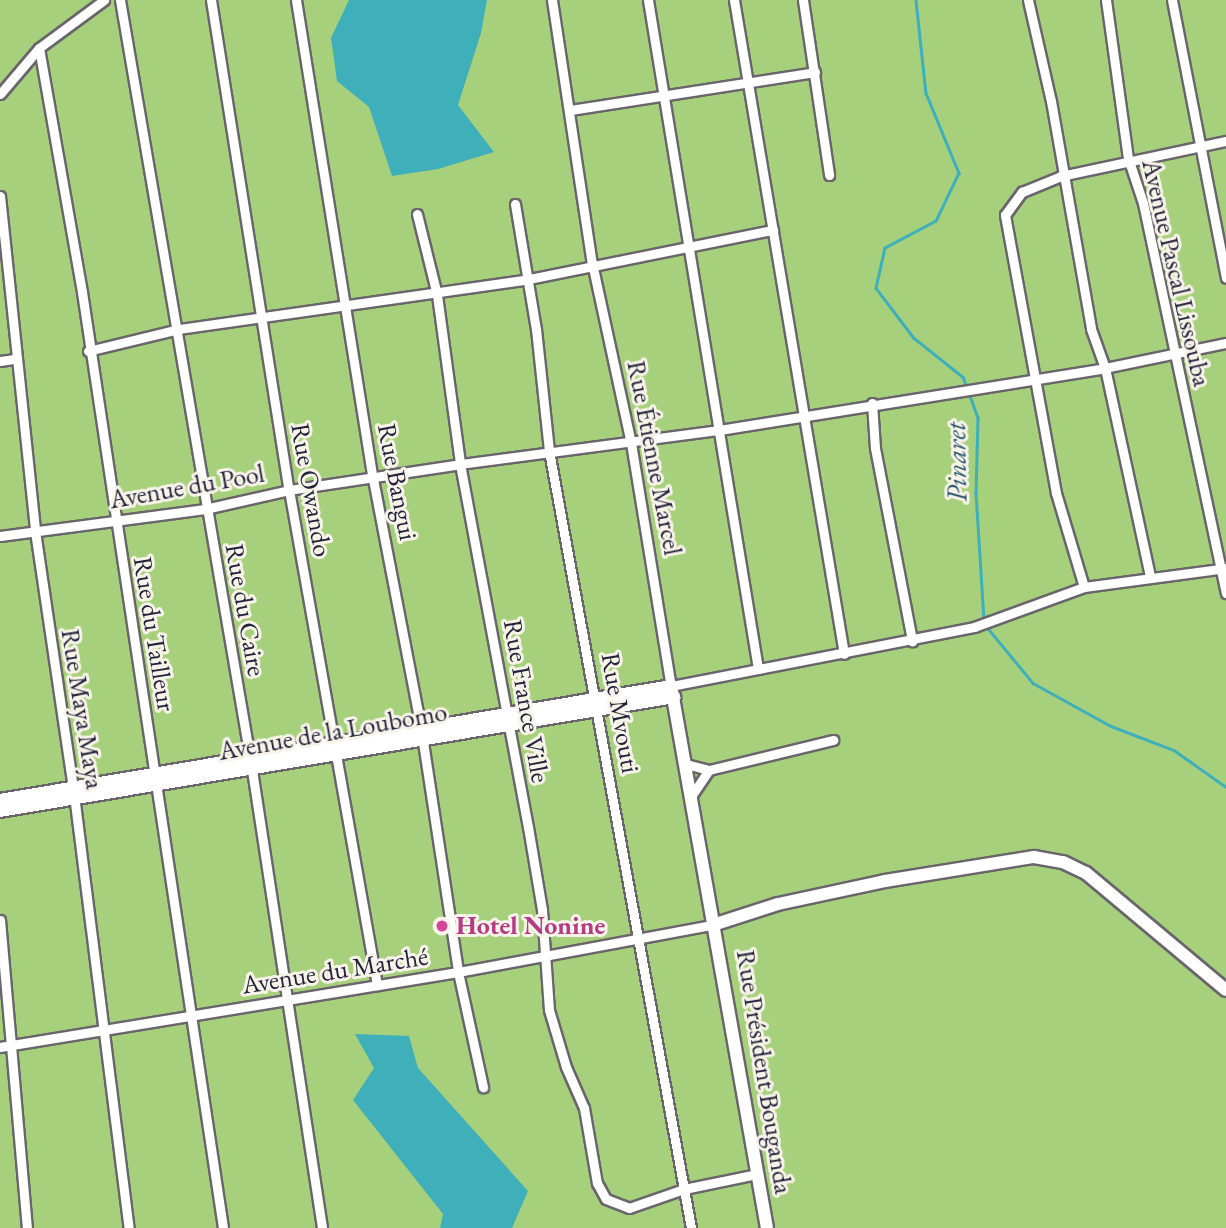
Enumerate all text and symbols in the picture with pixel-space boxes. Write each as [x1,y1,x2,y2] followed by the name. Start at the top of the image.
[1135,157,1217,389] street label: Avenue Pascal Lissouba
[620,358,688,558] street label: Rue Étienne Marcel
[284,421,338,559] street label: Rue Owando
[370,421,424,543] street label: Rue Bangui
[939,422,973,502] water label: Pinaret
[107,458,267,516] street label: Avenue du Pool
[218,541,272,679] street label: Rue du Caire
[126,554,182,714] street label: Rue du Tailleur
[496,617,556,785] street label: Rue France Ville
[54,627,110,791] street label: Rue Maya Maya
[594,650,646,776] street label: Rue Mvouti
[216,697,450,767] street label: Avenue de la Loubomo
[456,910,605,942] place label: Hotel Nonine
[434,918,450,934] marker: Hotel Nonine
[240,941,430,1001] street label: Avenue du Marché
[729,948,799,1196] street label: Rue Président Bouganda

